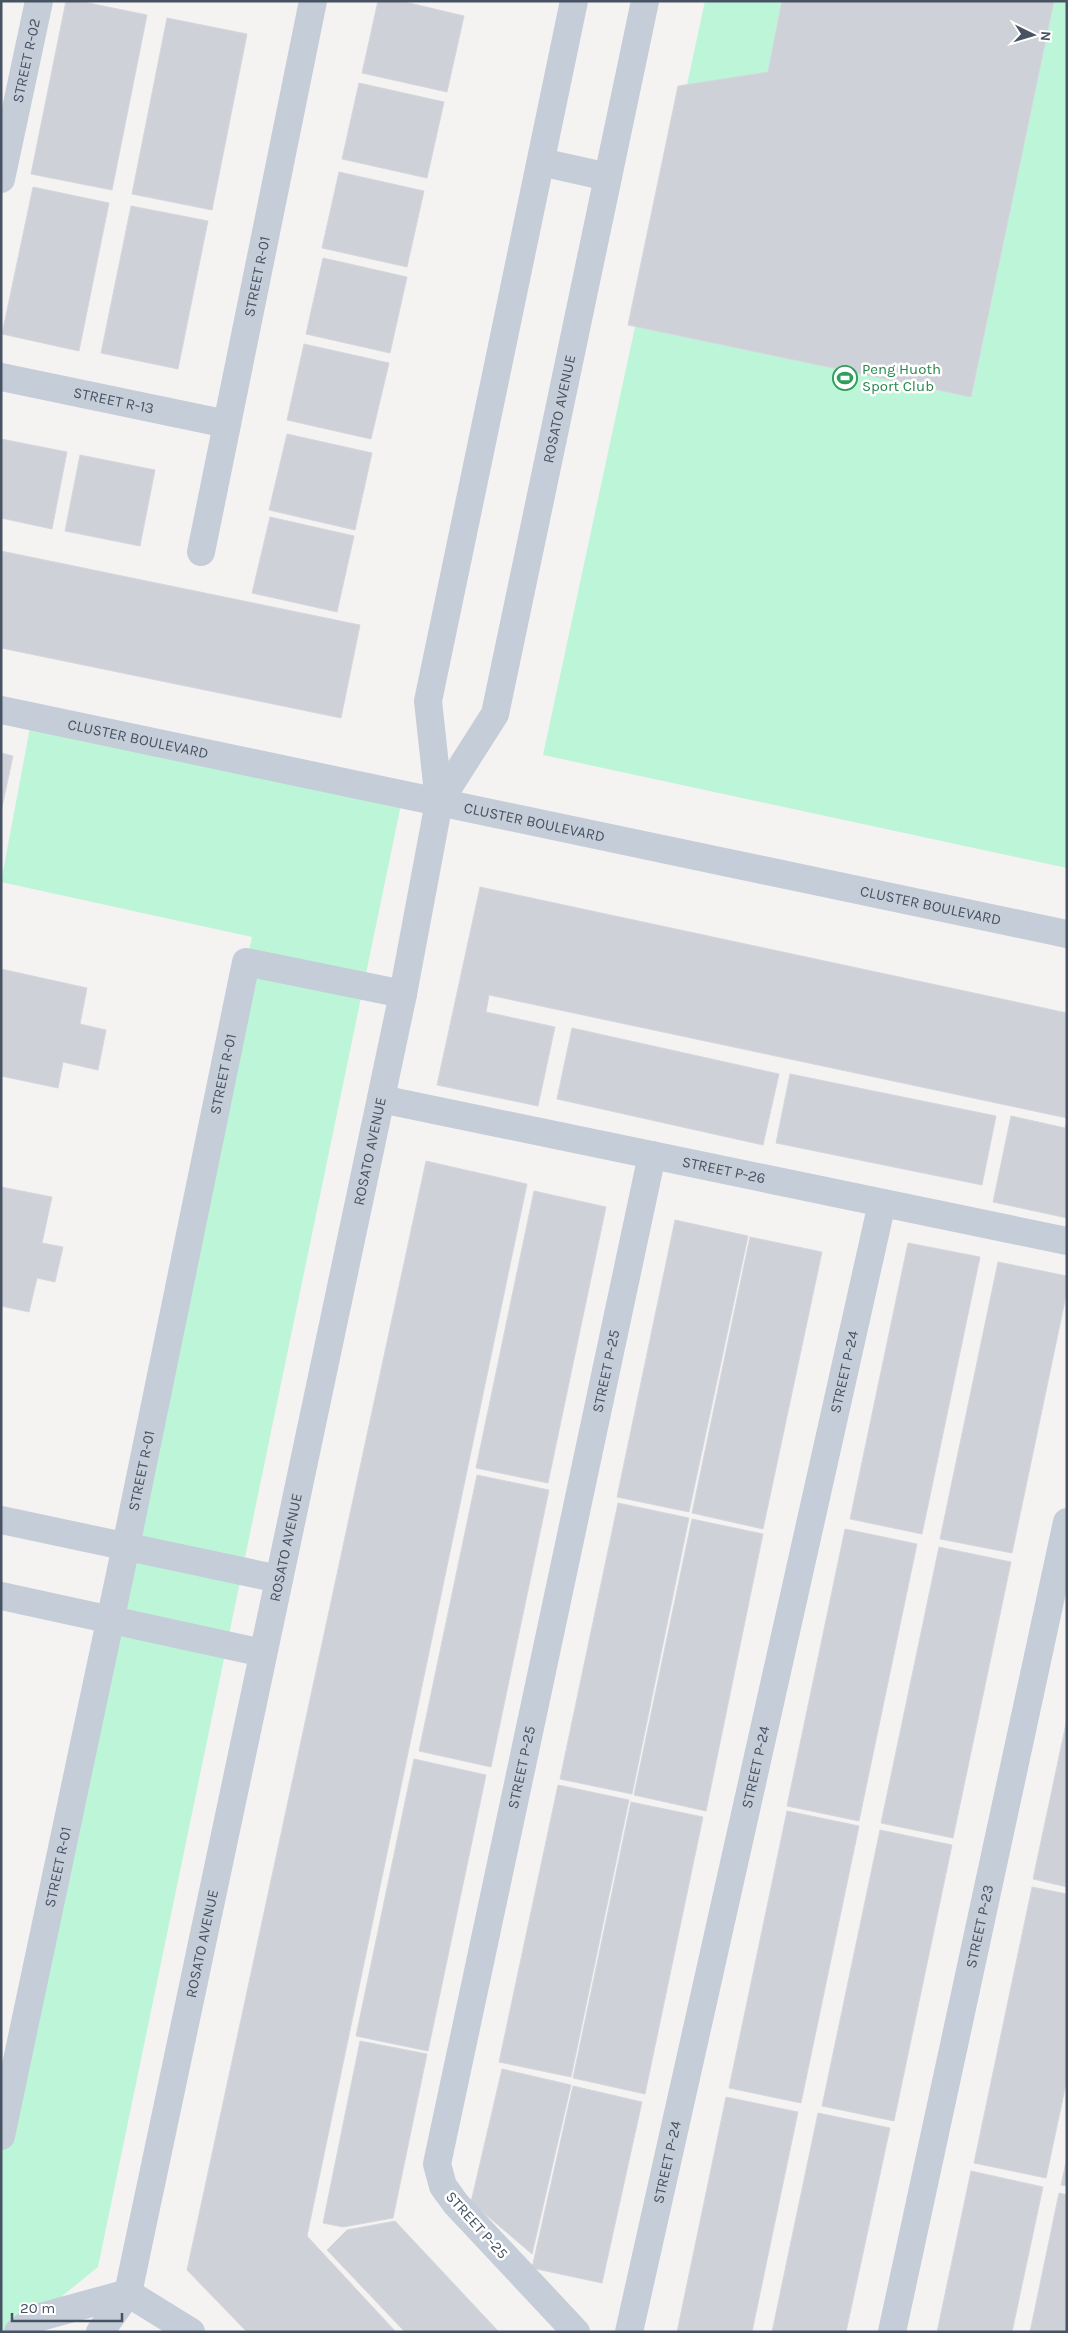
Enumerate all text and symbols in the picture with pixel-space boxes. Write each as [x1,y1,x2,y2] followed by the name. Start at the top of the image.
[1008,10,1058,60] north arrow
[9,17,44,104] street label: STREET R-02
[1037,30,1054,42] text: N
[240,235,274,319] street label: STREET R-01
[539,353,579,465] street label: ROSATO AVENUE
[862,360,941,395] place label: Peng Huoth Sport Club
[832,365,858,391] sports icon: Peng Huoth Sport Club
[72,383,156,418] street label: STREET R-13
[66,715,210,762] street label: CLUSTER BOULEVARD
[462,798,607,846] street label: CLUSTER BOULEVARD
[859,882,1003,929] street label: CLUSTER BOULEVARD
[206,1032,240,1116] street label: STREET R-01
[349,1095,390,1207] street label: ROSATO AVENUE
[680,1153,767,1187] street label: STREET P-26
[588,1328,624,1414] street label: STREET P-25
[826,1328,862,1415] street label: STREET P-24
[124,1429,159,1513] street label: STREET R-01
[266,1492,306,1603] street label: ROSATO AVENUE
[738,1723,774,1810] street label: STREET P-24
[504,1724,539,1811] street label: STREET P-25
[41,1825,75,1909] street label: STREET R-01
[962,1883,997,1970] street label: STREET P-23
[182,1888,222,2000] street label: ROSATO AVENUE
[649,2118,685,2205] street label: STREET P-24
[442,2188,512,2262] street label: STREET P-25
[12,2290,122,2322] scale bar
[20,2299,55,2317] text: 20 m

